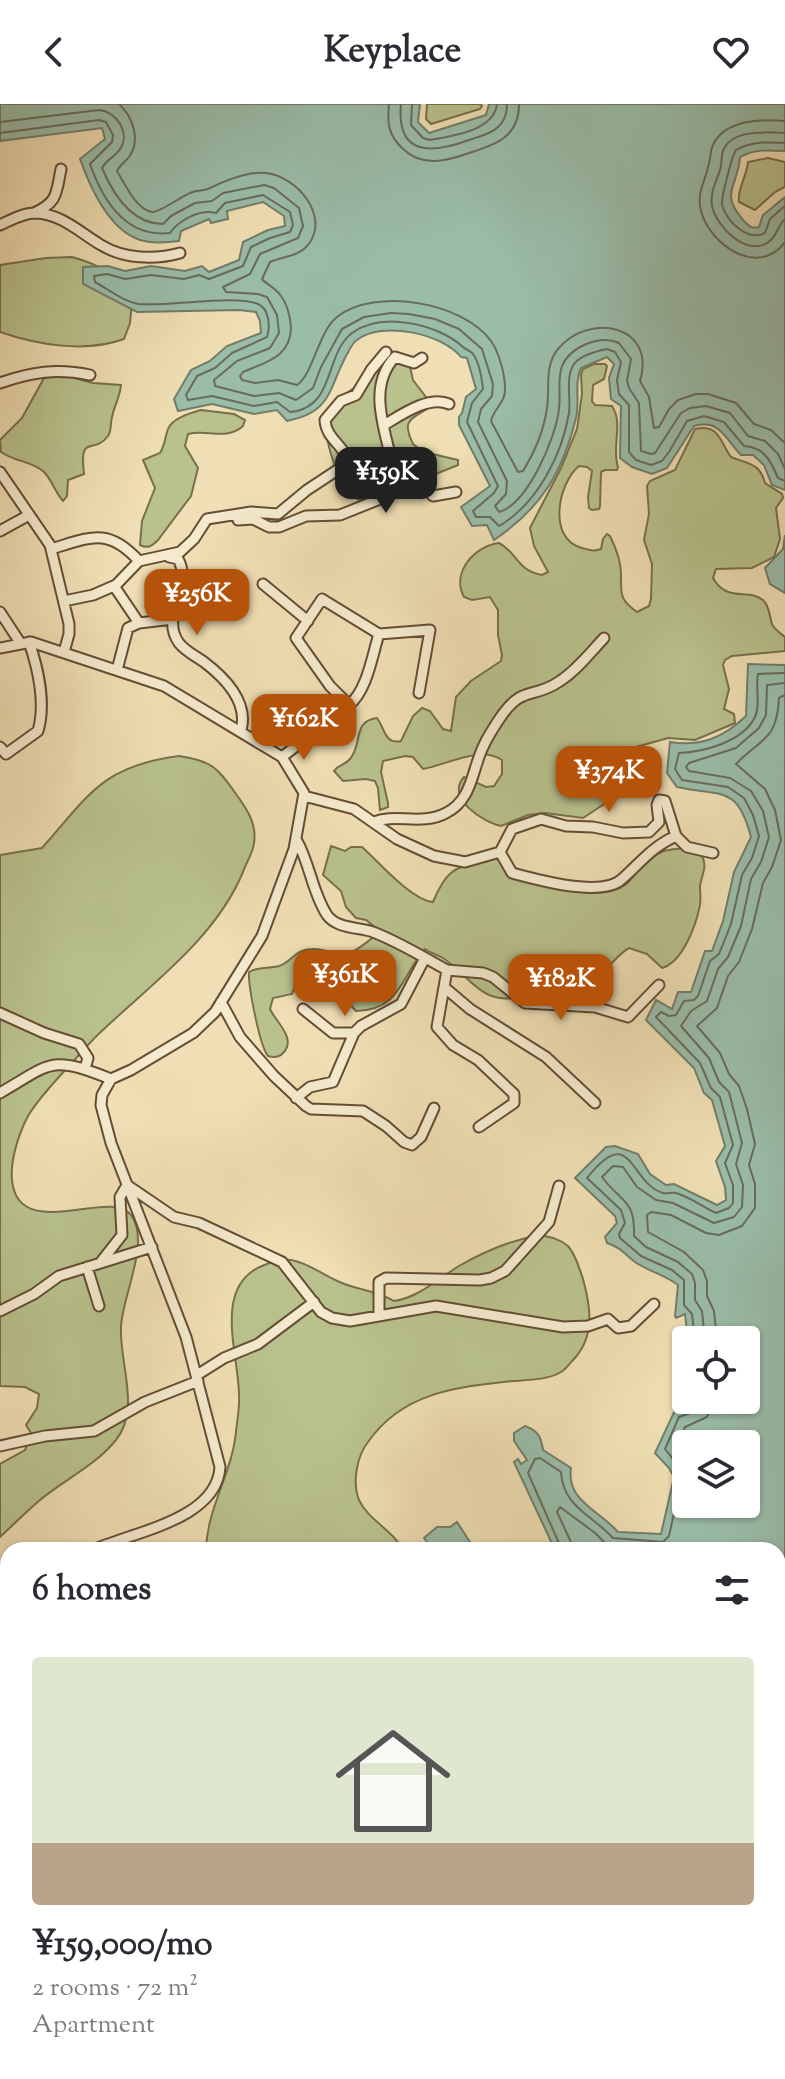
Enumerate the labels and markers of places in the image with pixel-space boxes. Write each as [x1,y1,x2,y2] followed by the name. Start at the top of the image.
[330,447,442,515] pin: ¥159K
[141,569,253,637] pin: ¥256K
[248,694,360,762] pin: ¥162K
[553,746,665,814] pin: ¥374K
[289,950,401,1018] pin: ¥361K
[505,954,617,1022] pin: ¥182K

